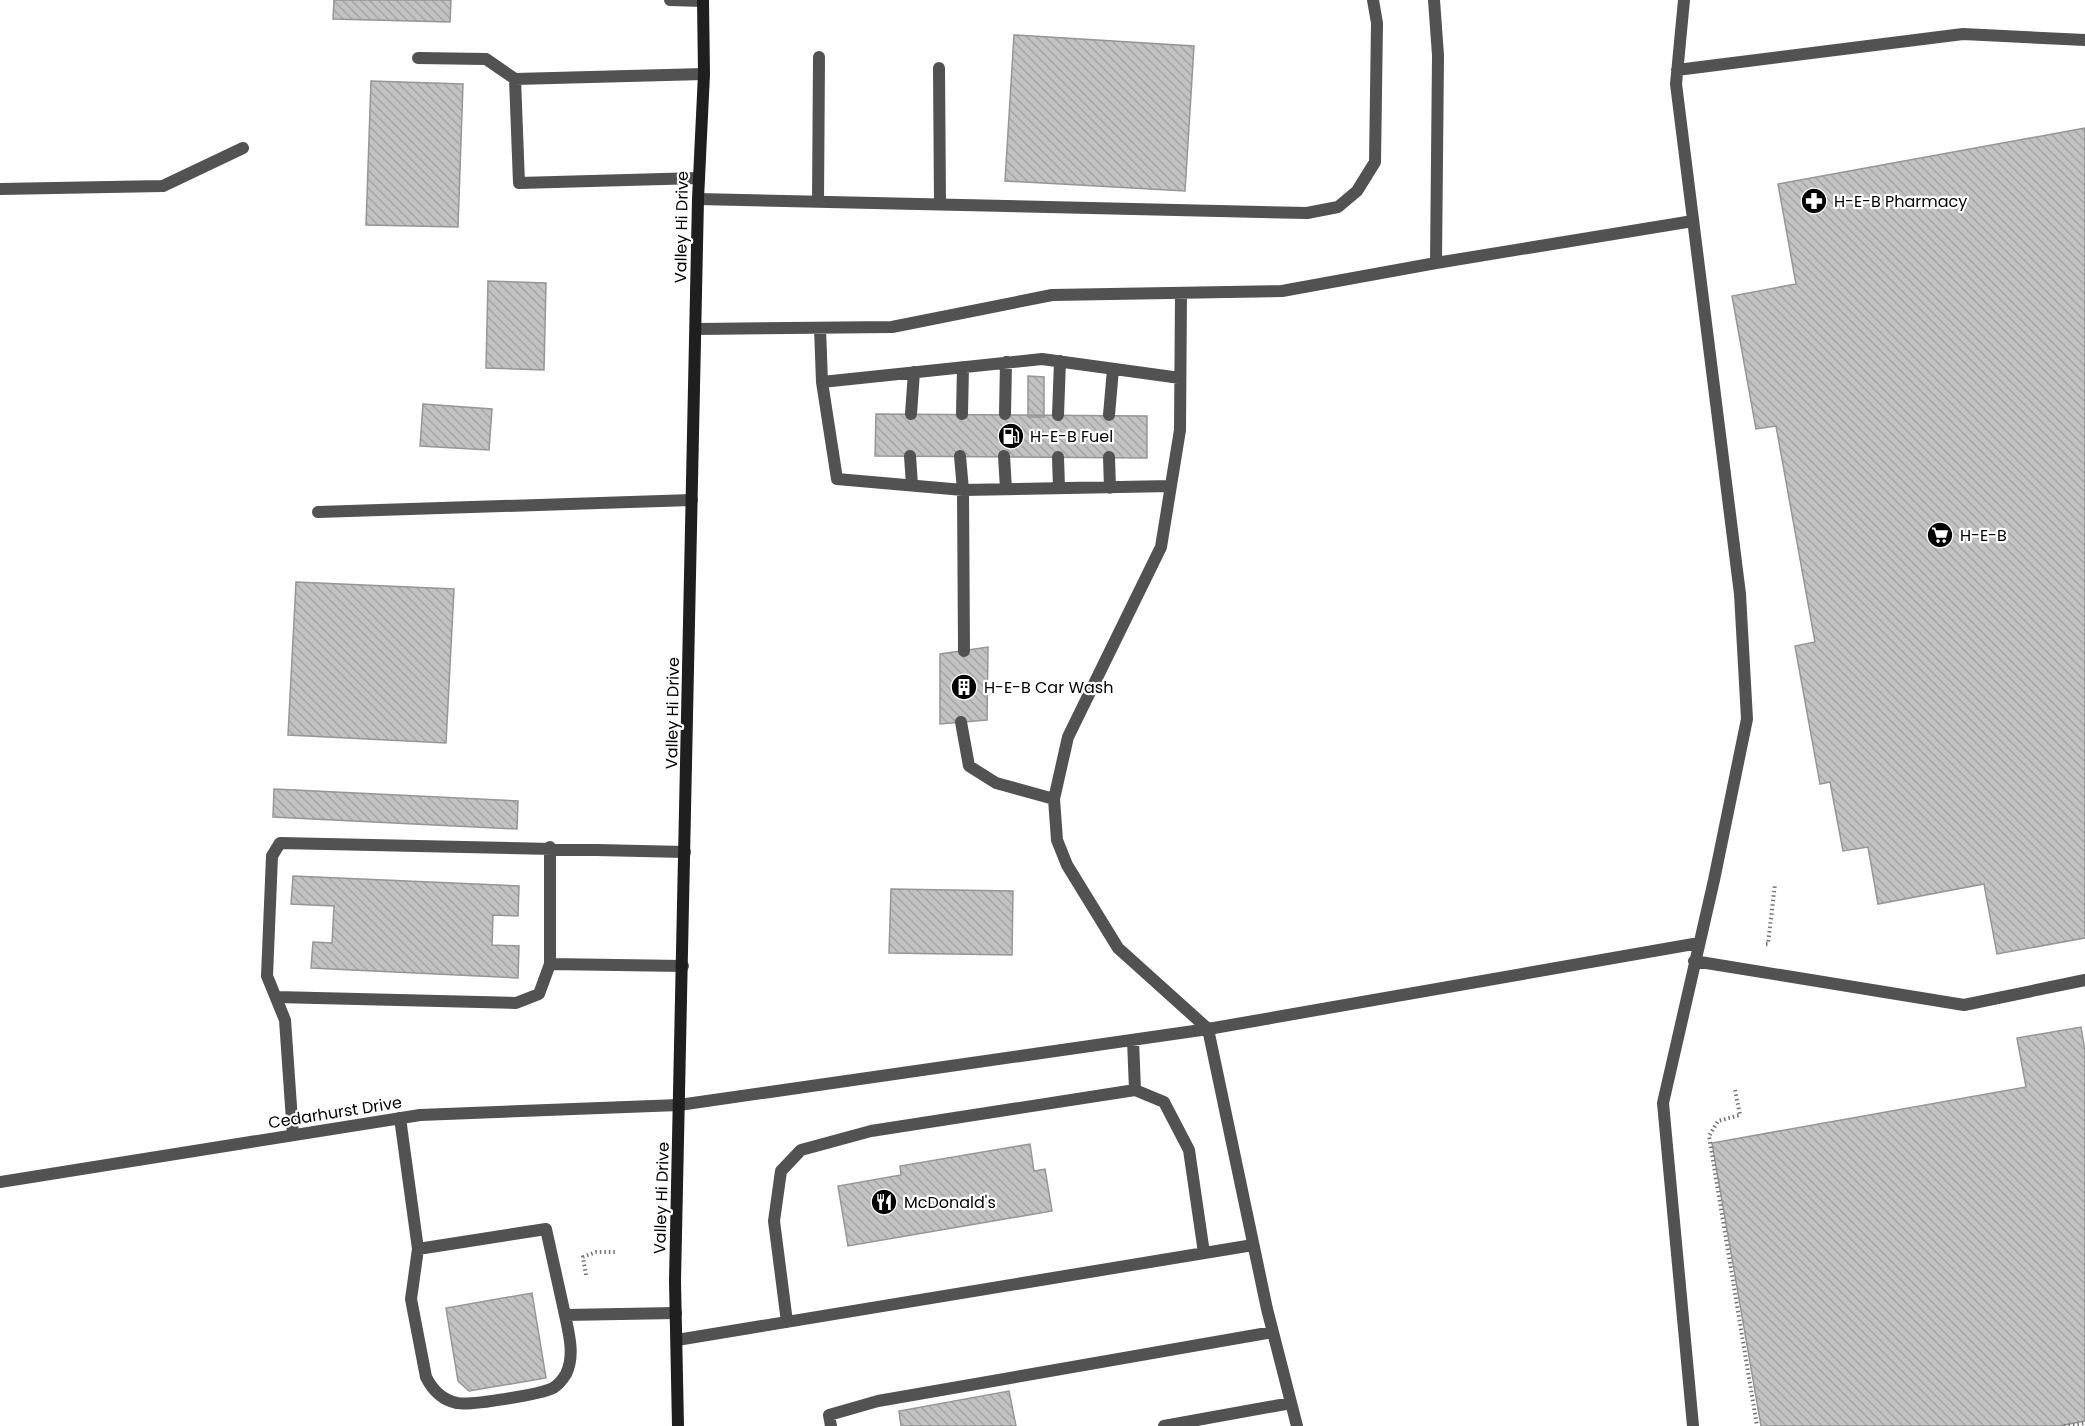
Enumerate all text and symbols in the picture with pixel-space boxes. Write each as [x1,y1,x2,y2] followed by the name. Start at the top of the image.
[669,171,694,283] street label: Valley Hi Drive
[1799,186,1829,216] pharmacy icon: H-E-B Pharmacy
[1834,190,1967,213] place label: H-E-B Pharmacy
[996,421,1026,451] fuel station icon: H-E-B Fuel
[1030,425,1113,448] place label: H-E-B Fuel
[1925,520,1955,550] supermarket icon: H-E-B
[1960,524,2007,547] place label: H-E-B
[660,657,685,769] street label: Valley Hi Drive
[949,672,979,702] building icon: H-E-B Car Wash
[984,676,1113,699] place label: H-E-B Car Wash
[267,1091,404,1134] street label: Cedarhurst Drive
[648,1142,675,1254] street label: Valley Hi Drive
[869,1187,899,1217] restaurant icon: McDonald's
[904,1191,996,1214] place label: McDonald's

